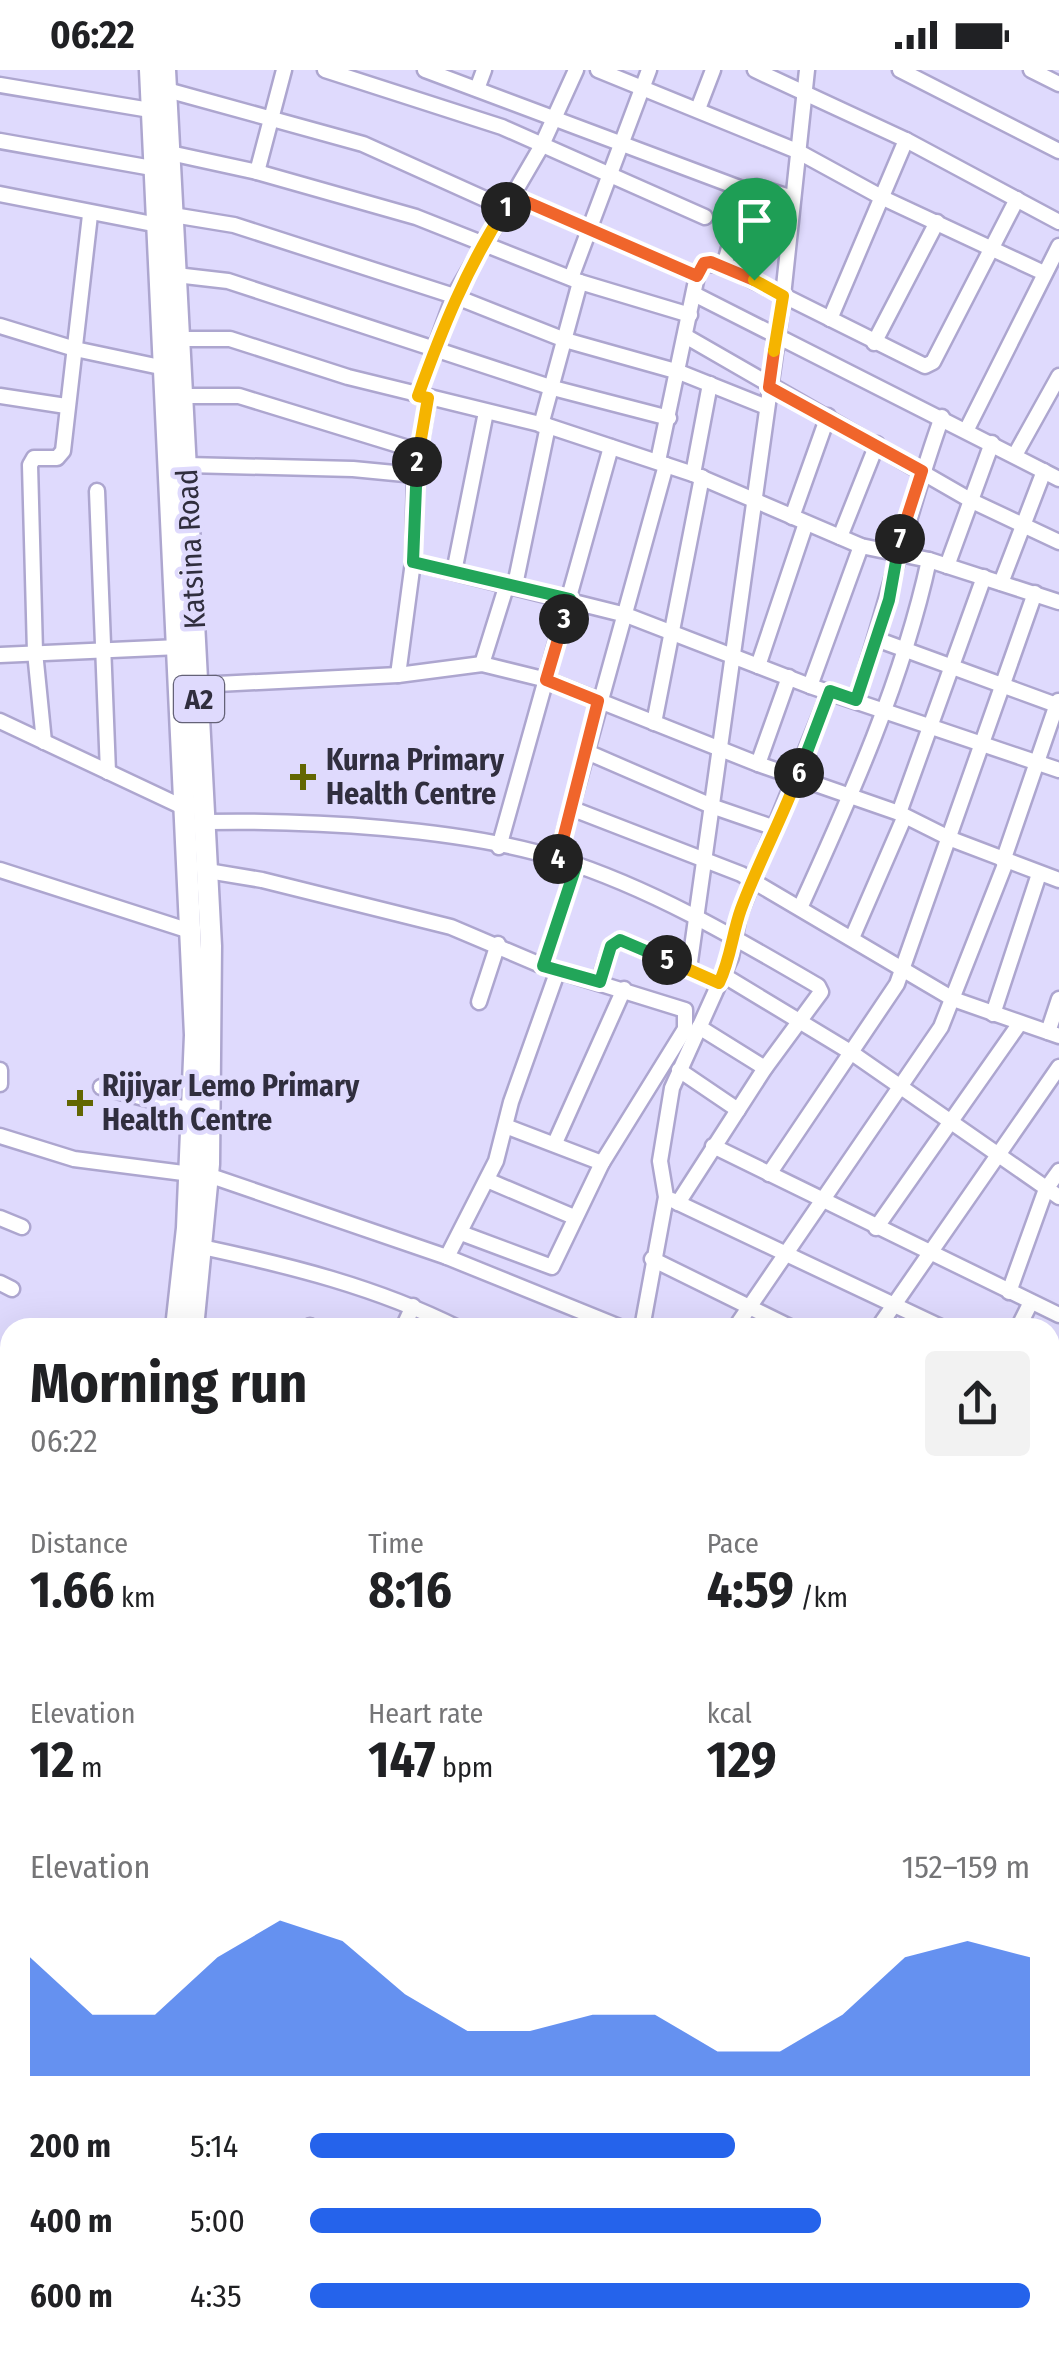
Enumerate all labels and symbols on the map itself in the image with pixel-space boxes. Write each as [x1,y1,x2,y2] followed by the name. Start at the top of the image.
[712,178,797,281] pin
[481,182,531,232] pin: 1
[392,437,442,487] pin: 2
[169,468,213,630] street label: Katsina Road
[875,514,925,564] pin: 7
[539,594,589,644] pin: 3
[174,676,224,722] road number: A2
[326,742,505,812] place label: Kurna Primary Health Centre
[774,748,824,798] pin: 6
[290,764,316,790] marker: Kurna Primary Health Centre
[533,834,583,884] pin: 4
[642,935,692,985] pin: 5
[102,1068,360,1138] place label: Rijiyar Lemo Primary Health Centre
[67,1090,93,1116] marker: Rijiyar Lemo Primary Health Centre

